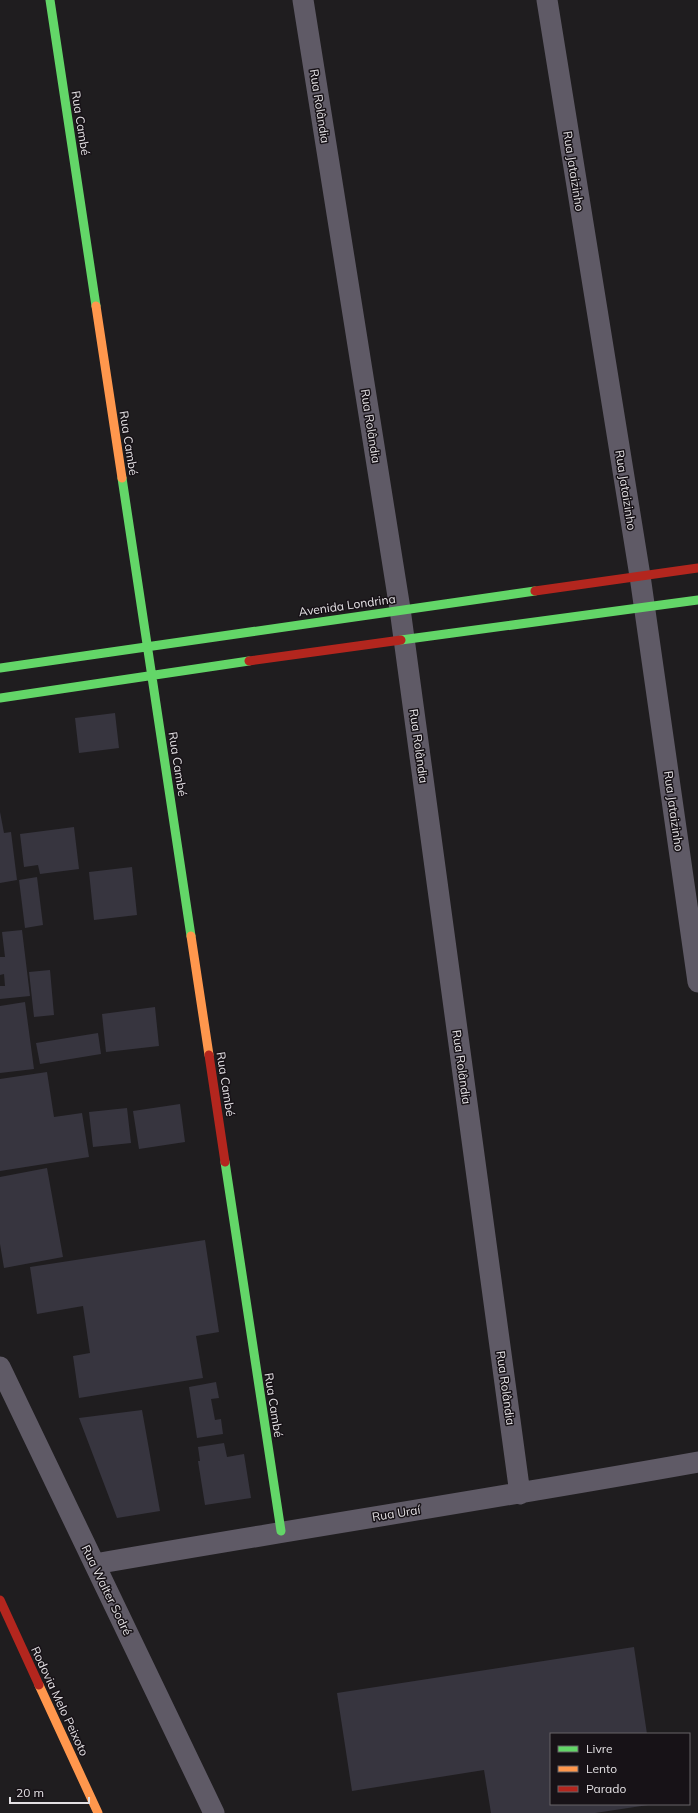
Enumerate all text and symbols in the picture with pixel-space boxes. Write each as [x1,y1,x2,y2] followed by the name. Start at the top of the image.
[307,68,333,144] street label: Rua Rolândia
[69,90,93,156] street label: Rua Cambé
[560,130,588,212] street label: Rua Jataizinho
[358,388,384,464] street label: Rua Rolândia
[117,410,141,476] street label: Rua Cambé
[612,449,640,531] street label: Rua Jataizinho
[298,591,396,619] street label: Avenida Londrina
[406,708,432,784] street label: Rua Rolândia
[166,731,190,797] street label: Rua Cambé
[661,770,687,852] street label: Rua Jataizinho
[449,1029,475,1105] street label: Rua Rolândia
[214,1051,238,1117] street label: Rua Cambé
[493,1350,519,1426] street label: Rua Rolândia
[262,1372,286,1438] street label: Rua Cambé
[371,1502,422,1524] street label: Rua Uraí
[79,1542,135,1638] street label: Rua Walter Sodré
[28,1644,92,1758] street label: Rodovia Melo Peixoto
[550,1733,690,1805] legend
[586,1741,613,1756] text: Livre
[586,1761,617,1776] text: Lento
[10,1779,89,1805] scale bar
[586,1781,626,1796] text: Parado
[16,1785,44,1800] text: 20 m

